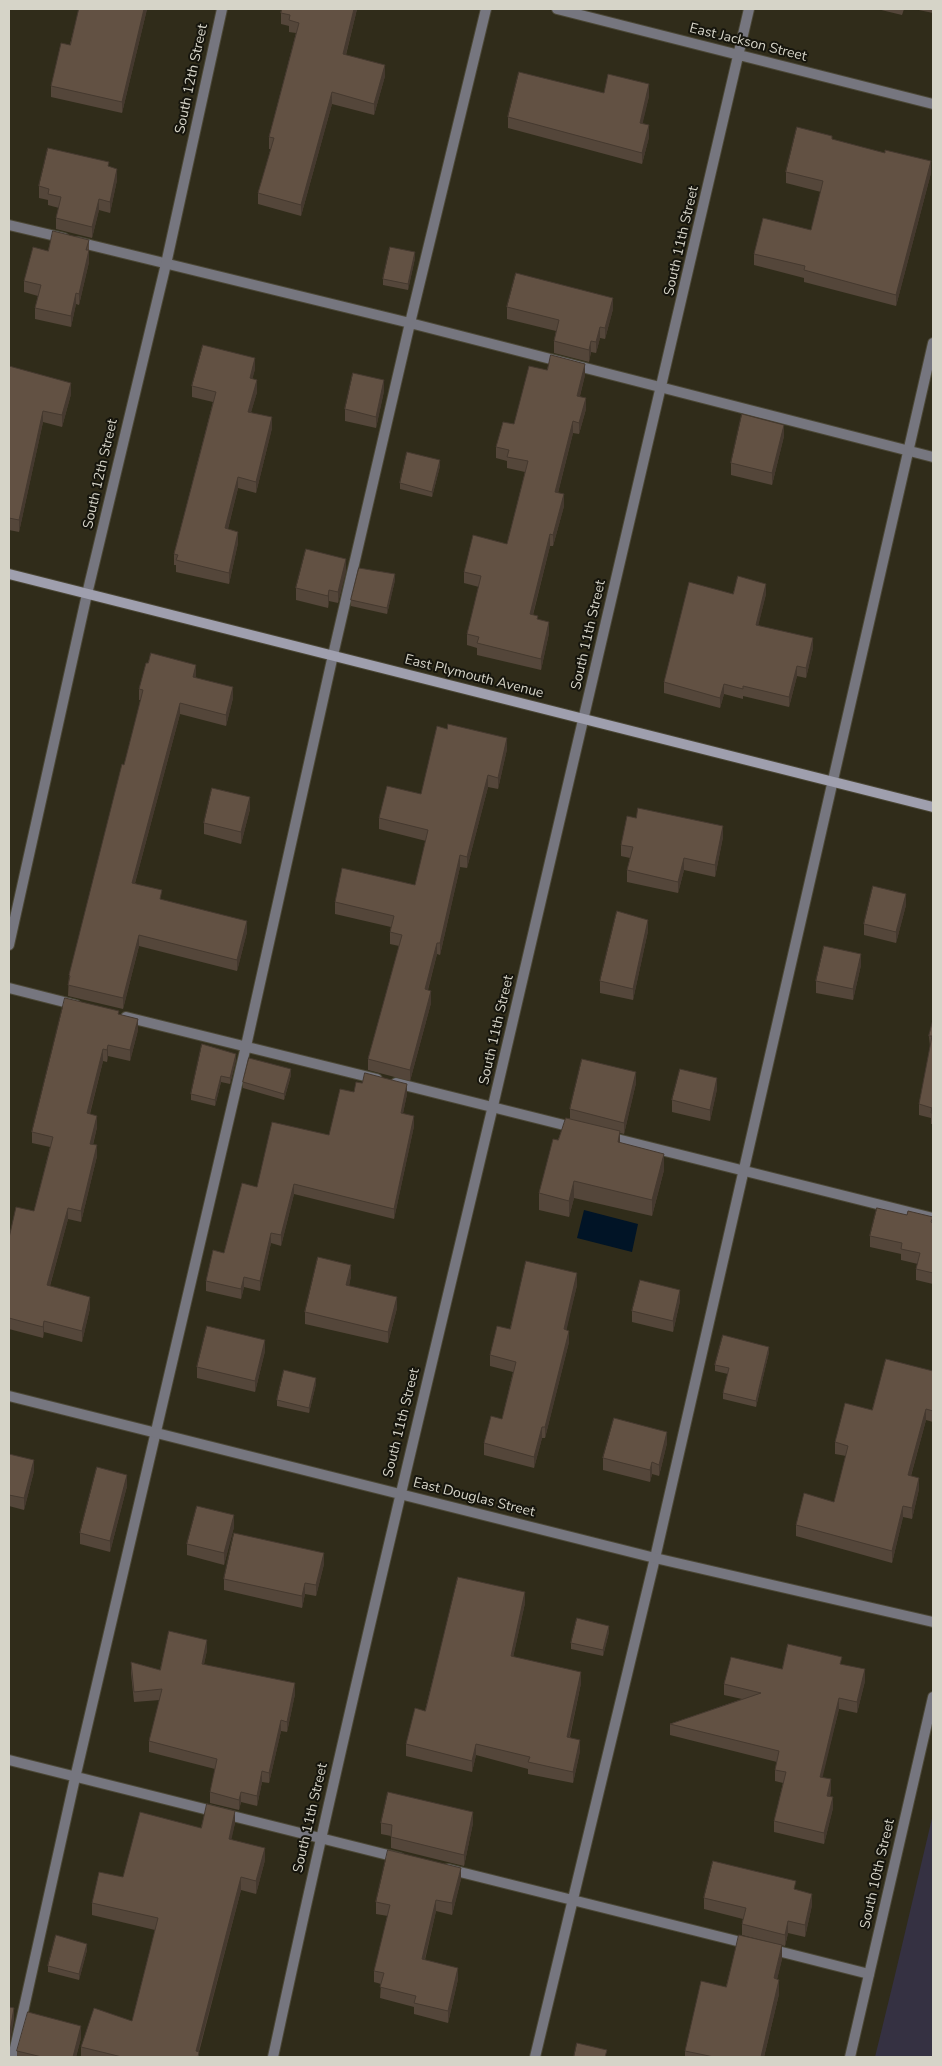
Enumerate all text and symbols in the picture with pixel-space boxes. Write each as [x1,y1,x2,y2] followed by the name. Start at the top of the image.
[688,20,808,66] street label: East Jackson Street
[172,22,212,136] street label: South 12th Street
[661,184,703,298] street label: South 11th Street
[80,417,122,531] street label: South 12th Street
[568,578,610,692] street label: South 11th Street
[403,652,545,702] street label: East Plymouth Avenue
[476,973,518,1087] street label: South 11th Street
[380,1367,424,1479] street label: South 11th Street
[411,1475,537,1521] street label: East Douglas Street
[290,1761,332,1875] street label: South 11th Street
[857,1817,899,1931] street label: South 10th Street

